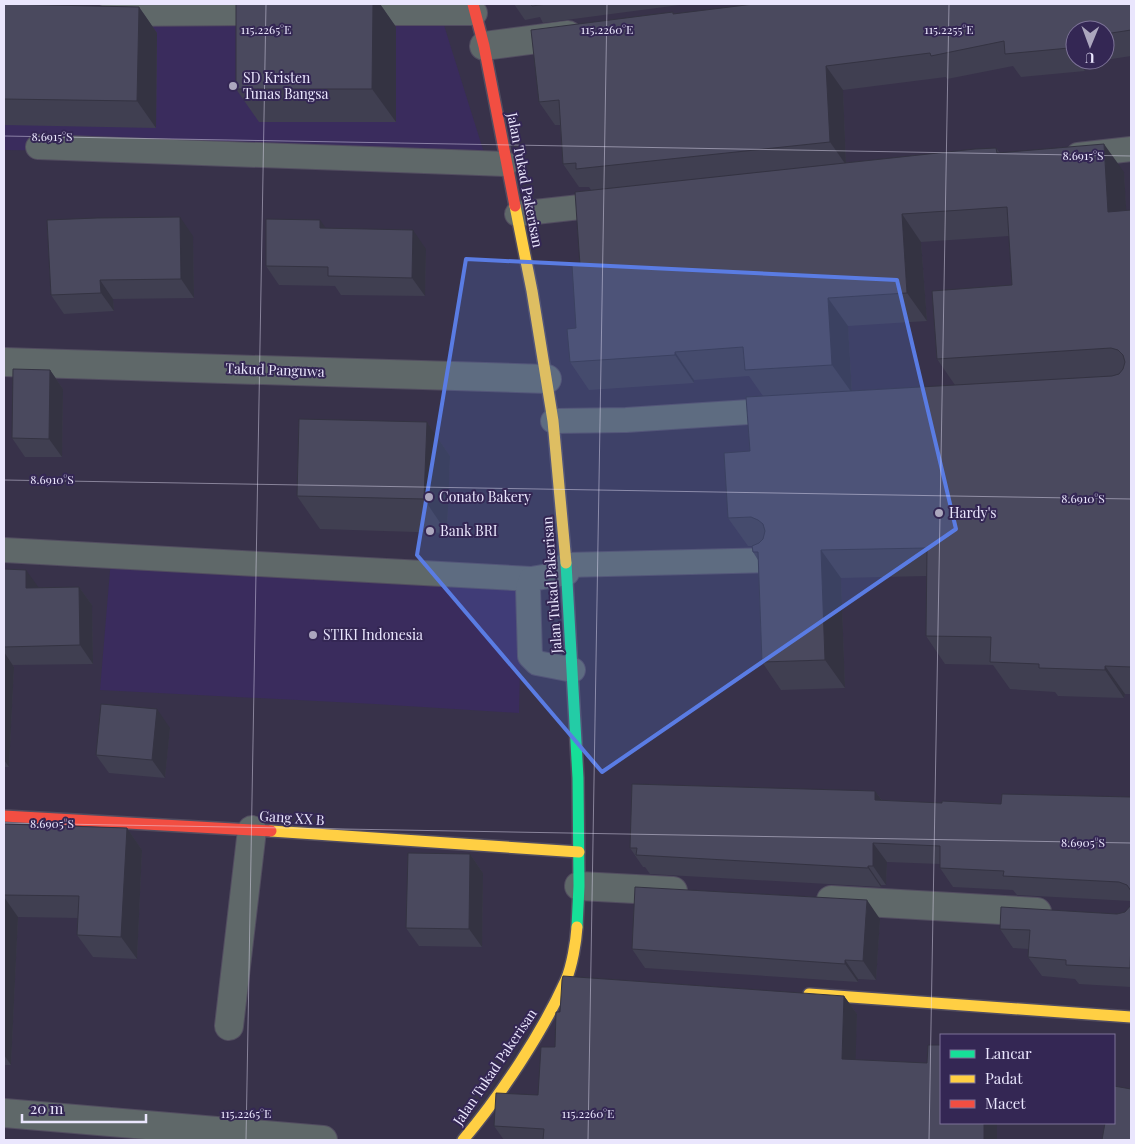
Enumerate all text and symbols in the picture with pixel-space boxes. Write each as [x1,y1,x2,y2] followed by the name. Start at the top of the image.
[1065,20,1115,70] north arrow
[241,21,291,37] text: 115.2265°E
[581,21,633,37] text: 115.2260°E
[924,21,974,37] text: 115.2255°E
[1084,49,1095,68] text: U
[243,68,328,103] place label: SD Kristen Tunas Bangsa
[227,80,239,92] marker: SD Kristen Tunas Bangsa
[503,110,548,250] street label: Jalan Tukad Pakerisan
[31,128,73,144] text: 8.6915°S
[1062,147,1104,163] text: 8.6915°S
[225,358,325,381] street label: Takud Panguwa
[30,471,74,487] text: 8.6910°S
[439,487,531,506] place label: Conato Bakery
[1061,490,1105,506] text: 8.6910°S
[423,491,435,503] marker: Conato Bakery
[949,503,997,522] place label: Hardy's
[933,507,945,519] marker: Hardy's
[537,515,566,655] street label: Jalan Tukad Pakerisan
[440,521,498,540] place label: Bank BRI
[424,525,436,537] marker: Bank BRI
[323,625,423,644] place label: STIKI Indonesia
[307,629,319,641] marker: STIKI Indonesia
[259,806,326,829] street label: Gang XX B
[30,815,74,831] text: 8.6905°S
[1061,834,1105,850] text: 8.6905°S
[448,1004,541,1130] street label: Jalan Tukad Pakerisan
[940,1034,1115,1124] legend
[985,1043,1032,1063] text: Lancar
[985,1068,1023,1088] text: Padat
[22,1092,146,1124] scale bar
[985,1093,1026,1113] text: Macet
[30,1098,64,1118] text: 20 m
[221,1105,271,1121] text: 115.2265°E
[562,1105,614,1121] text: 115.2260°E

